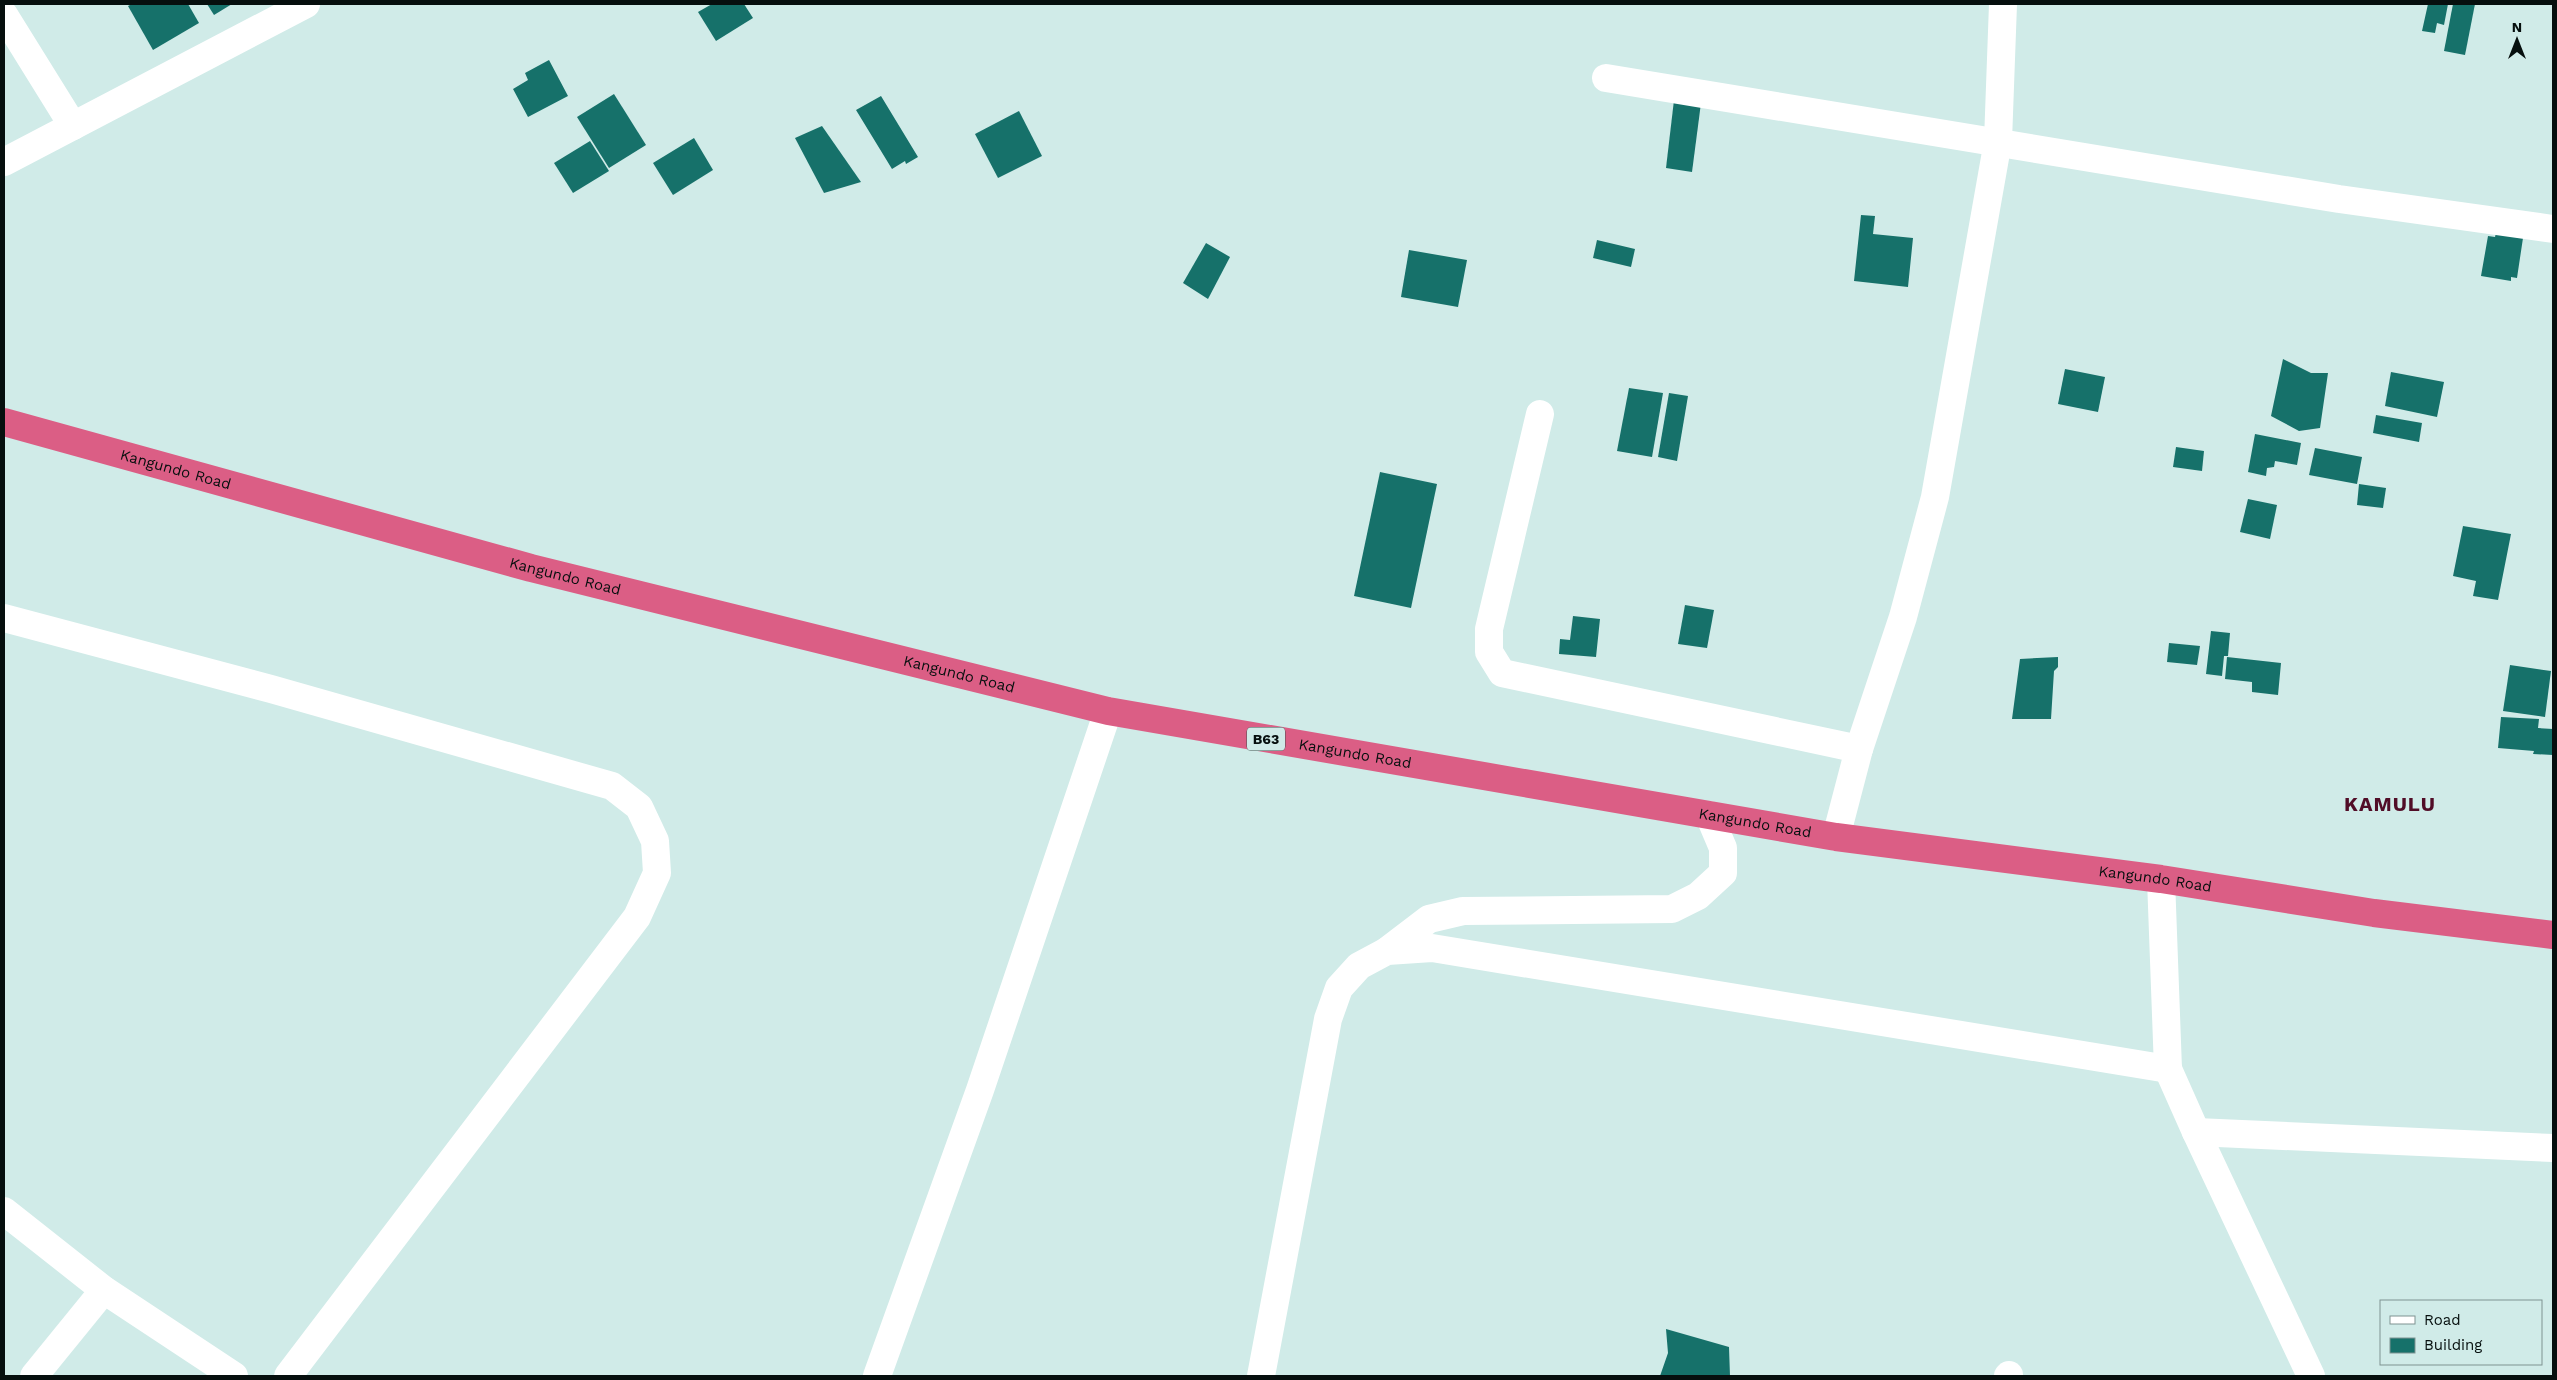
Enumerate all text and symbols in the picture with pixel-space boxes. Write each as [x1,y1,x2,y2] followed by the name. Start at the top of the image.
[2492,15,2542,65] north arrow
[2512,19,2522,35] text: N
[118,446,233,493] street label: Kangundo Road
[507,553,623,599] street label: Kangundo Road
[902,652,1017,697] street label: Kangundo Road
[1247,728,1285,751] road number: B63
[1297,735,1413,772] street label: Kangundo Road
[2344,792,2436,816] district label: KAMULU
[1697,804,1813,842] street label: Kangundo Road
[2097,862,2213,896] street label: Kangundo Road
[2380,1300,2542,1365] legend
[2424,1311,2461,1329] text: Road
[2424,1336,2482,1354] text: Building

